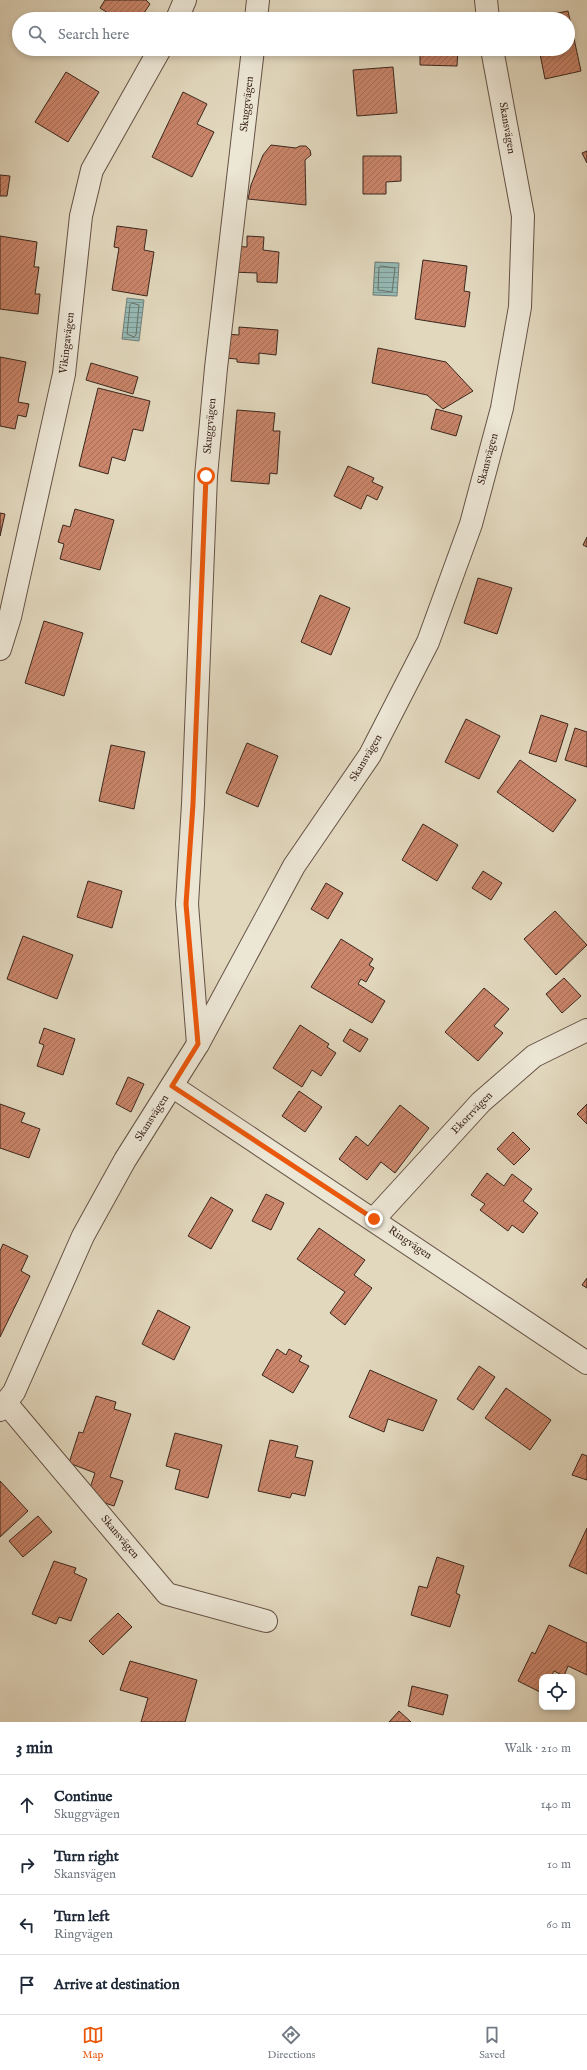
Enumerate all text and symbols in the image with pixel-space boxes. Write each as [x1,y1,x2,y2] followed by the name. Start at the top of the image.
[12,12,575,56] search box
[26,23,48,45] icon: search
[58,25,129,44] text: Search here
[237,75,257,133] street label: Skuggvägen
[496,101,518,155] street label: Skansvägen
[56,311,78,376] street label: Vikingavägen
[201,397,219,454] street label: Skuggvägen
[474,432,502,486] street label: Skansvägen
[197,467,215,485] route start
[346,732,386,784] street label: Skansvägen
[448,1089,496,1137] street label: Ekorrvägen
[132,1092,172,1144] street label: Skansvägen
[365,1210,383,1228] route end
[385,1223,435,1263] street label: Ringvägen
[98,1512,142,1562] street label: Skansvägen
[539,1674,575,1710] map controls
[539,1674,575,1710] button: locate
[16,1738,53,1759] text: 3 min
[505,1740,571,1757] text: Walk · 210 m
[54,1787,112,1806] text: Continue
[16,1794,38,1816] icon: ahead
[541,1796,571,1813] text: 140 m
[54,1806,120,1823] text: Skuggvägen
[54,1847,119,1866] text: Turn right
[16,1854,38,1876] icon: right
[547,1856,571,1873] text: 10 m
[54,1866,116,1883] text: Skansvägen
[54,1907,110,1926] text: Turn left
[16,1914,38,1936] icon: left
[546,1916,571,1933] text: 60 m
[54,1926,113,1943] text: Ringvägen
[16,1974,38,1996] icon: arrive
[54,1975,180,1994] text: Arrive at destination
[82,2024,104,2062] tab: Map
[268,2024,315,2062] tab: Directions
[479,2024,505,2062] tab: Saved

